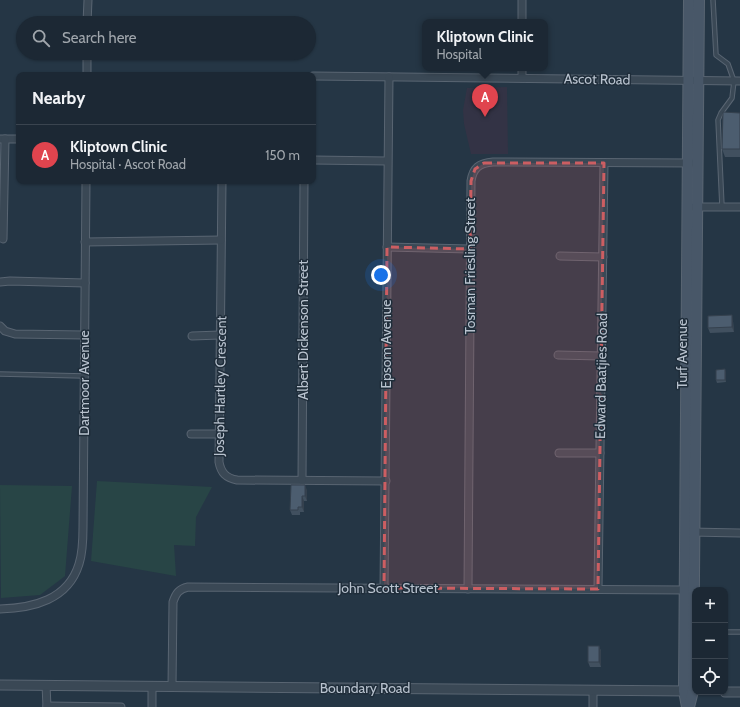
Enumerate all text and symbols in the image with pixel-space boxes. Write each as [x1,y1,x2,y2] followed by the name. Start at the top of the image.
[16,16,316,60] search box
[422,19,548,71] popup
[30,27,52,49] icon: search
[437,28,534,46] text: Kliptown Clinic
[62,29,137,47] text: Search here
[437,46,482,62] text: Hospital
[564,69,630,89] street label: Ascot Road
[472,84,498,117] pin: A
[32,88,85,108] text: Nearby
[70,138,167,156] text: Kliptown Clinic
[41,147,49,163] text: A
[265,147,300,163] text: 150 m
[70,156,186,172] text: Hospital · Ascot Road
[461,197,479,335] street label: Tosman Friesling Street
[294,260,312,400] street label: Albert Dickenson Street
[371,265,391,285] your location
[377,300,395,388] street label: Epsom Avenue
[591,313,611,439] street label: Edward Baatjies Road
[210,315,230,457] street label: Joseph Hartley Crescent
[673,319,691,389] street label: Turf Avenue
[75,330,93,436] street label: Dartmoor Avenue
[337,579,438,597] street label: John Scott Street
[692,587,728,695] map controls
[692,587,728,623] button: +
[692,623,728,659] button: −
[692,659,728,695] button: locate
[320,679,410,697] street label: Boundary Road

